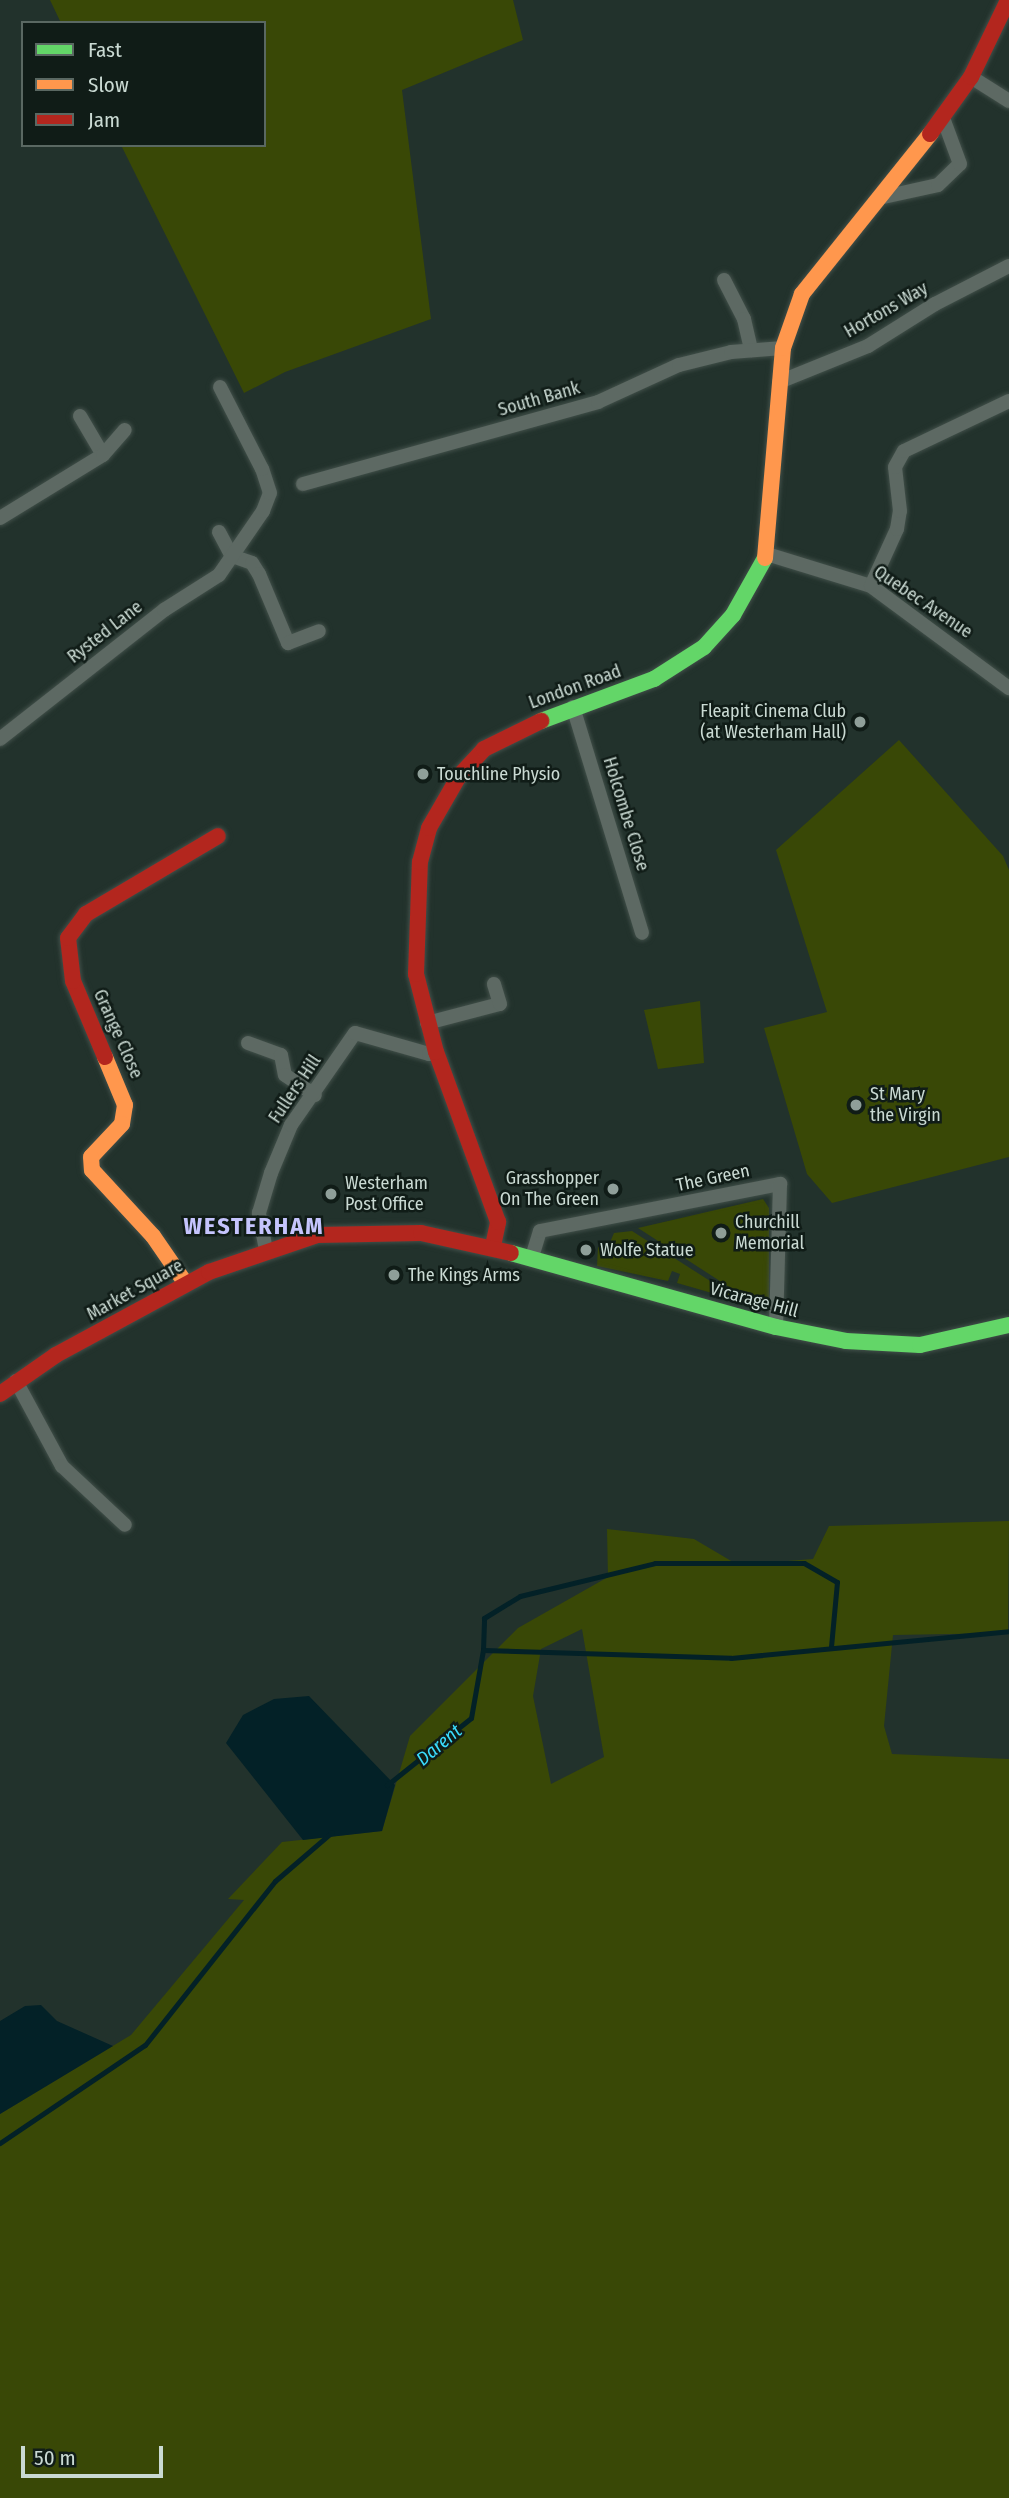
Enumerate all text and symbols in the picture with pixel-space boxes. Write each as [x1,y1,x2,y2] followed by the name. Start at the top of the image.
[21,21,266,147] legend
[88,37,122,63] text: Fast
[88,72,129,98] text: Slow
[88,107,120,133] text: Jam
[840,277,932,343] street label: Hortons Way
[496,377,582,421] street label: South Bank
[870,561,976,643] street label: Quebec Avenue
[63,596,147,668] street label: Rysted Lane
[526,660,624,714] street label: London Road
[700,701,846,744] place label: Fleapit Cinema Club (at Westerham Hall)
[852,714,868,730] marker: Fleapit Cinema Club (at Westerham Hall)
[598,754,654,874] street label: Holcombe Close
[437,763,560,785] place label: Touchline Physio
[415,766,431,782] marker: Touchline Physio
[89,986,147,1082] street label: Grange Close
[264,1051,326,1127] street label: Fullers Hill
[870,1084,941,1126] place label: St Mary the Virgin
[848,1097,864,1113] marker: St Mary the Virgin
[674,1160,752,1196] street label: The Green
[500,1168,599,1210] place label: Grasshopper On The Green
[345,1173,428,1216] place label: Westerham Post Office
[605,1181,621,1197] marker: Grasshopper On The Green
[323,1186,339,1202] marker: Westerham Post Office
[735,1212,804,1254] place label: Churchill Memorial
[185,1213,323,1241] district label: WESTERHAM
[713,1225,729,1241] marker: Churchill Memorial
[600,1239,694,1261] place label: Wolfe Statue
[578,1242,594,1258] marker: Wolfe Statue
[83,1255,187,1325] street label: Market Square
[408,1264,520,1286] place label: The Kings Arms
[386,1267,402,1283] marker: The Kings Arms
[707,1278,801,1322] street label: Vicarage Hill
[412,1720,466,1770] water label: Darent
[24,2432,166,2476] scale bar
[34,2445,76,2471] text: 50 m

